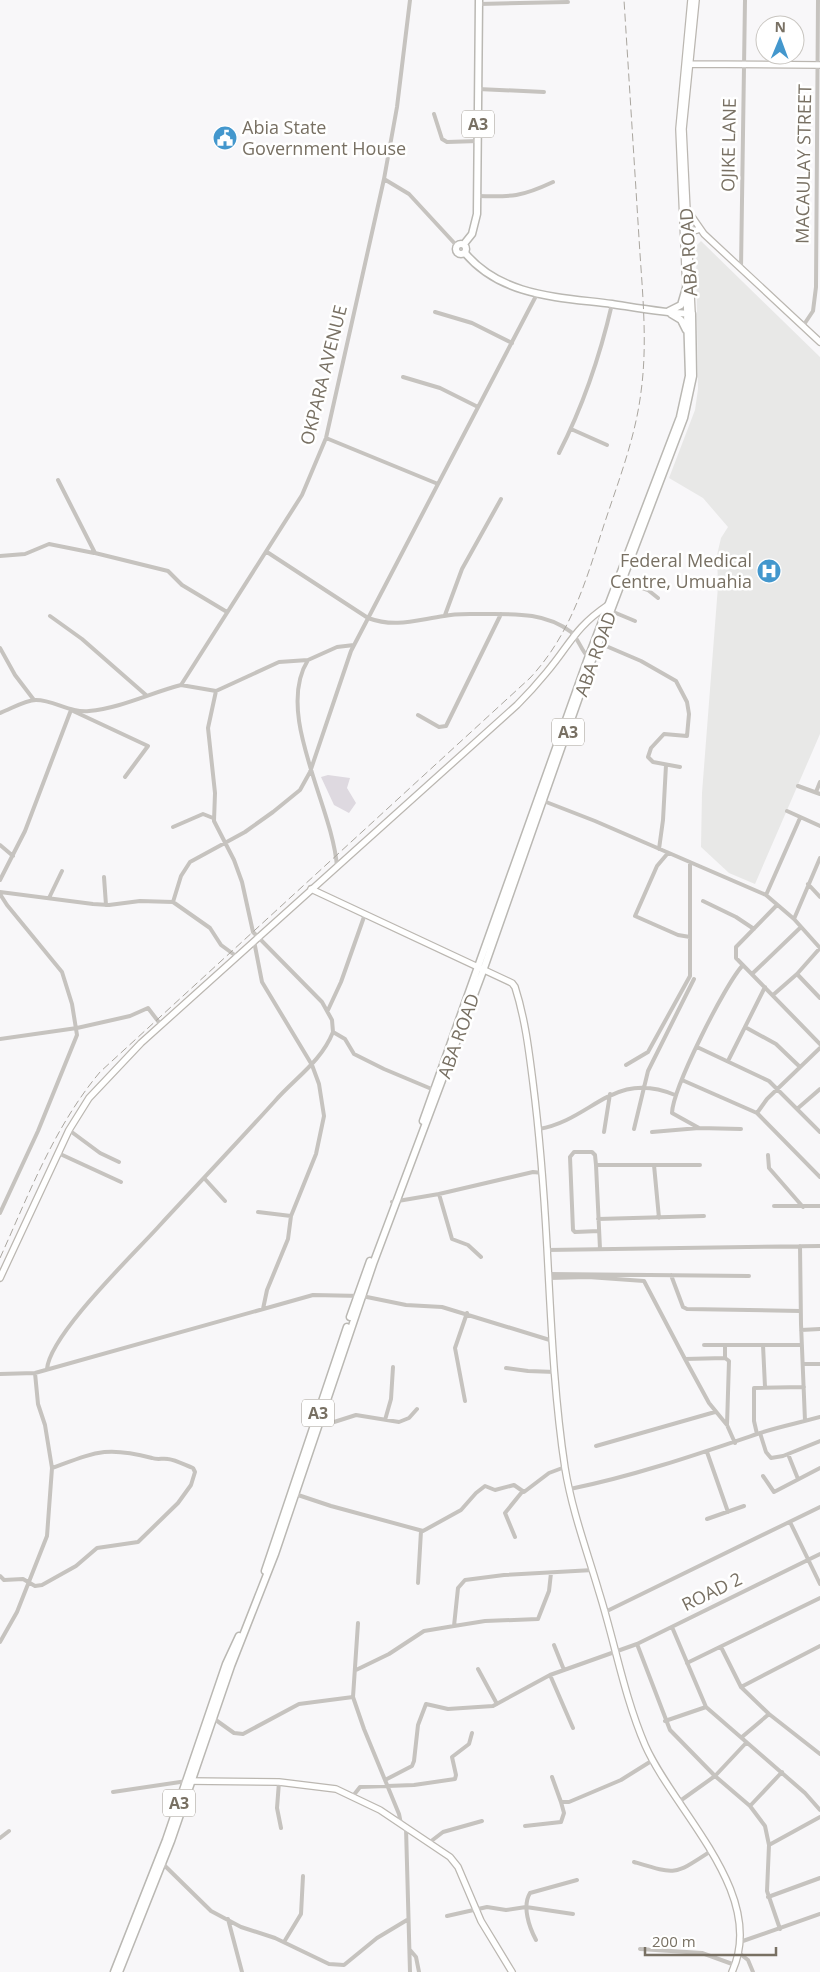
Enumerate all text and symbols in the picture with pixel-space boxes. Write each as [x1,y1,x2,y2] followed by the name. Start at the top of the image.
[755,15,805,65] north arrow
[774,17,786,36] text: N
[790,84,816,244] street label: MACAULAY STREET
[715,98,741,192] street label: OJIKE LANE
[462,110,494,138] road number: A3
[242,115,406,160] place label: Abia State Government House
[212,125,238,151] public building icon: Abia State Government House
[674,207,702,297] street label: ABA ROAD
[294,302,352,447] street label: OKPARA AVENUE
[610,548,752,593] place label: Federal Medical Centre, Umuahia
[756,558,782,584] hospital icon: Federal Medical Centre, Umuahia
[569,608,621,699] street label: ABA ROAD
[552,719,584,746] road number: A3
[432,990,484,1081] street label: ABA ROAD
[302,1400,334,1426] road number: A3
[677,1566,746,1616] street label: ROAD 2
[163,1790,195,1816] road number: A3
[645,1924,776,1956] scale bar
[652,1931,696,1951] text: 200 m

